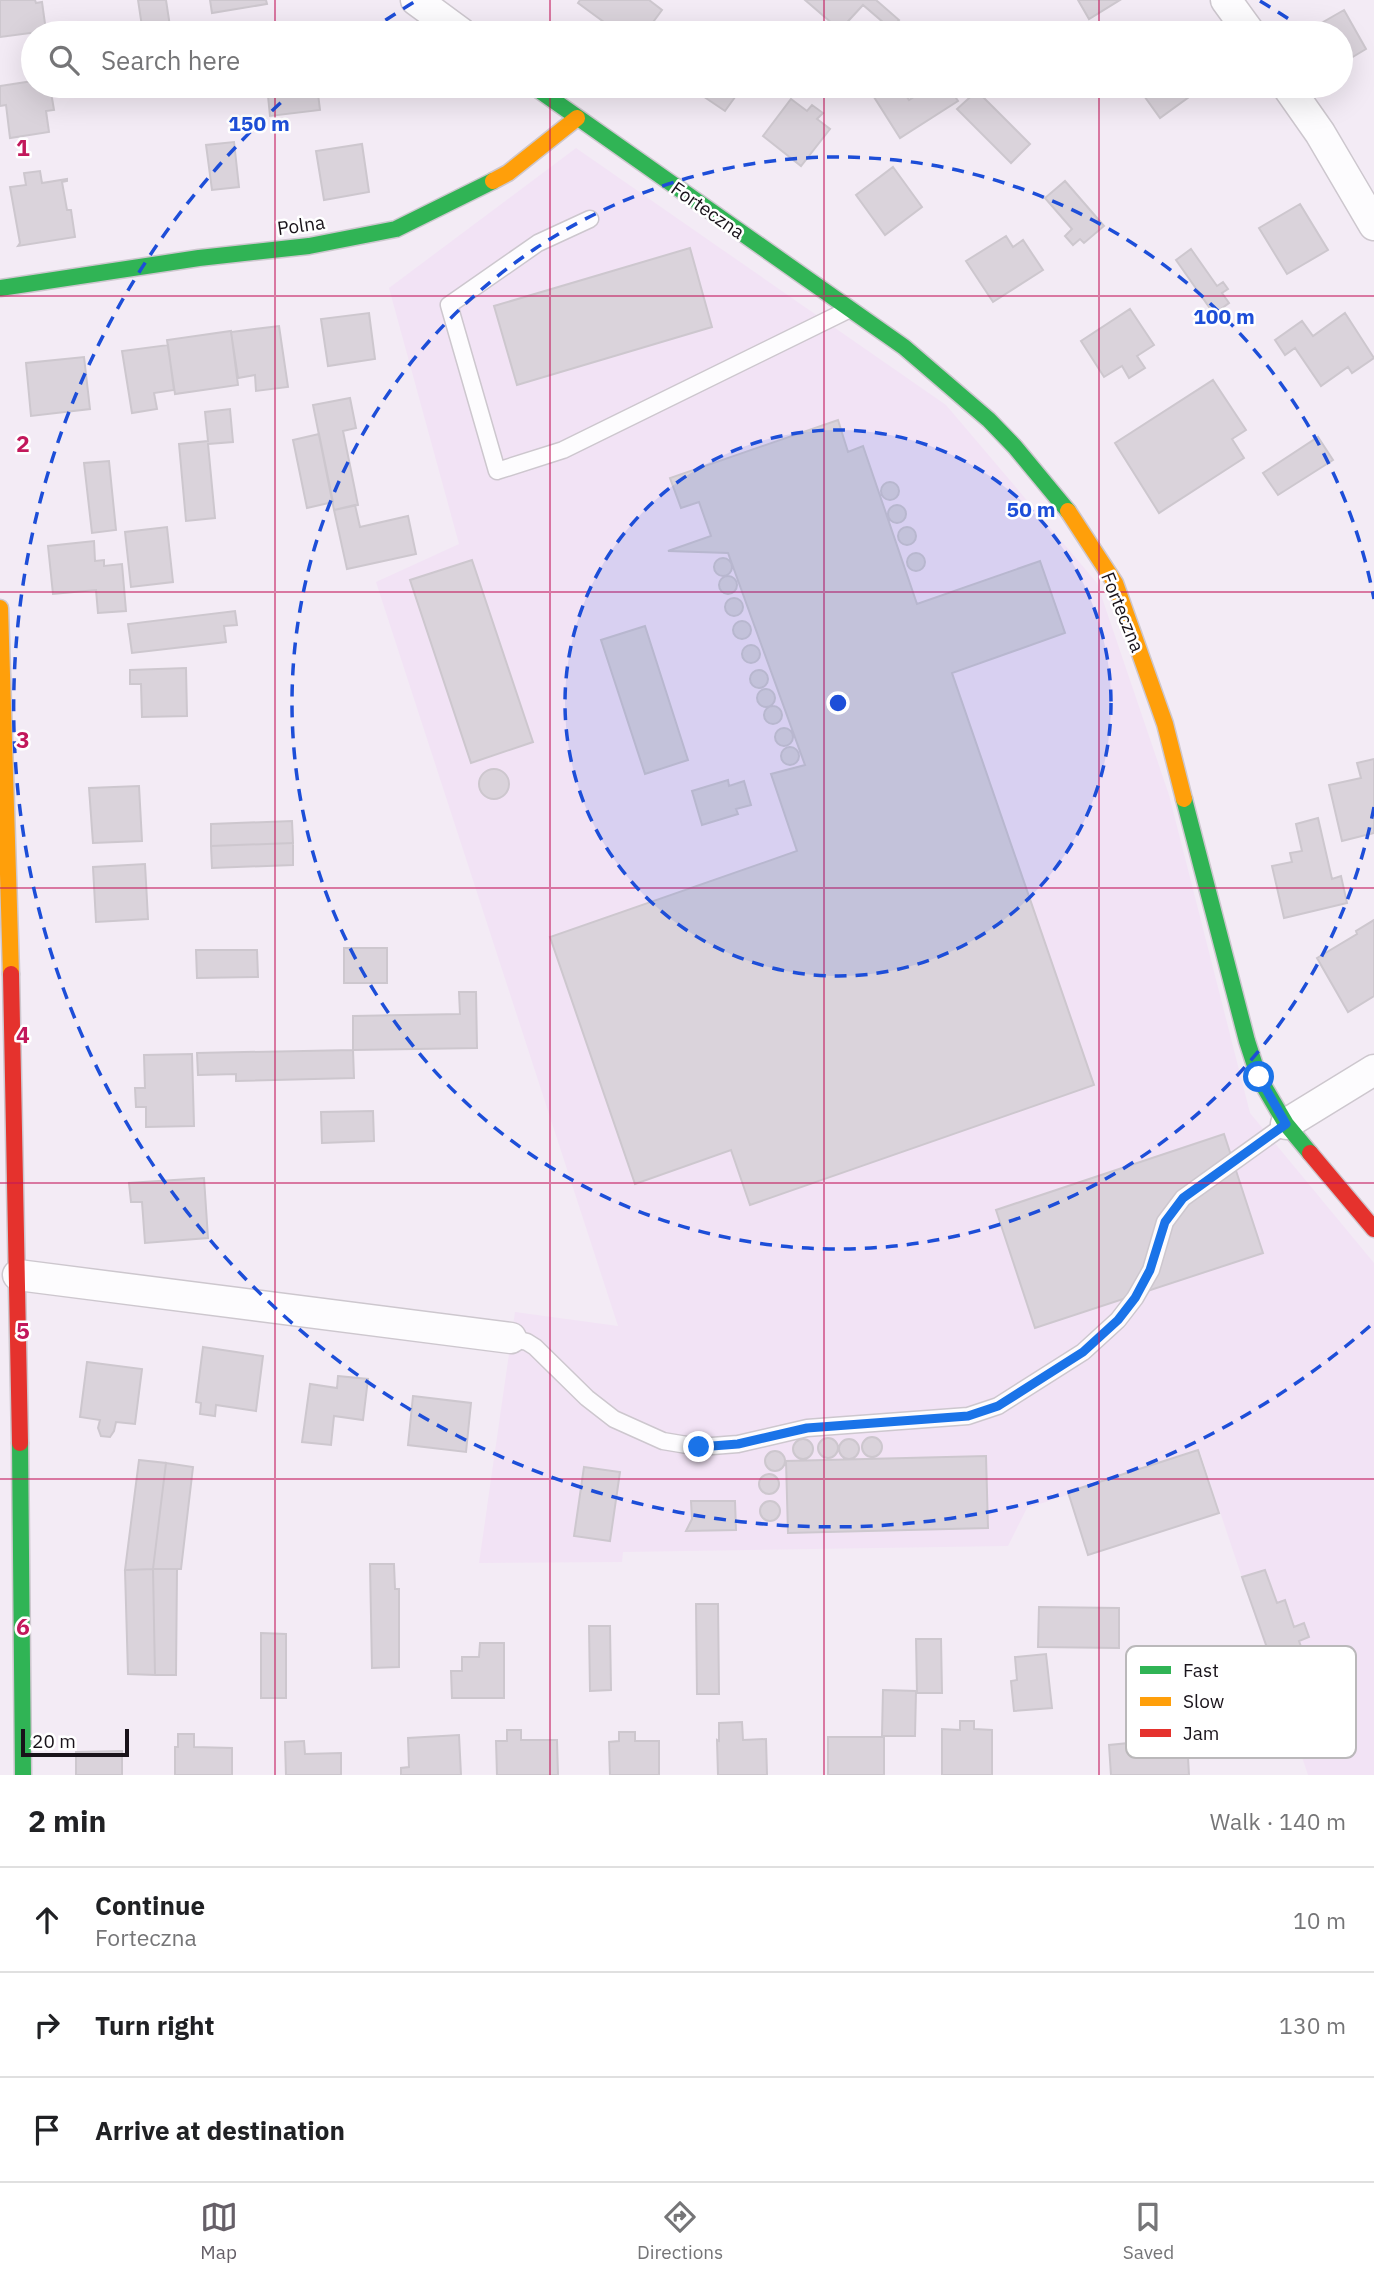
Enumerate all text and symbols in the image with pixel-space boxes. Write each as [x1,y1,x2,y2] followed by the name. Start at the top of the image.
[21,21,1353,98] search box
[45,41,83,79] icon: search
[101,43,240,77] text: Search here
[228,109,290,137] text: 150 m
[16,132,30,162] text: 1
[667,176,749,244] street label: Forteczna
[276,210,326,240] street label: Polna
[1193,302,1255,330] text: 100 m
[16,428,30,458] text: 2
[1007,495,1055,523] text: 50 m
[1096,568,1150,656] street label: Forteczna
[826,691,850,715] centre of rings
[16,724,30,754] text: 3
[16,1019,30,1049] text: 4
[1243,1061,1274,1092] route start
[16,1315,30,1345] text: 5
[683,1431,714,1462] route end
[16,1611,30,1641] text: 6
[1126,1646,1356,1758] legend
[1183,1658,1219,1682] text: Fast
[1183,1689,1224,1713] text: Slow
[1183,1721,1219,1745] text: Jam
[21,1726,130,1758] scale bar
[32,1729,76,1753] text: 20 m
[28,1801,106,1840] text: 2 min
[1210,1806,1346,1836] text: Walk · 140 m
[95,1888,205,1922] text: Continue
[28,1901,66,1939] icon: ahead
[1293,1905,1346,1935] text: 10 m
[95,1922,197,1952] text: Forteczna
[28,2006,66,2044] icon: right
[95,2008,214,2042] text: Turn right
[1279,2010,1346,2040] text: 130 m
[28,2111,66,2149] icon: arrive
[95,2113,345,2147] text: Arrive at destination
[200,2198,238,2264] tab: Map
[637,2198,723,2264] tab: Directions
[1123,2198,1174,2264] tab: Saved

